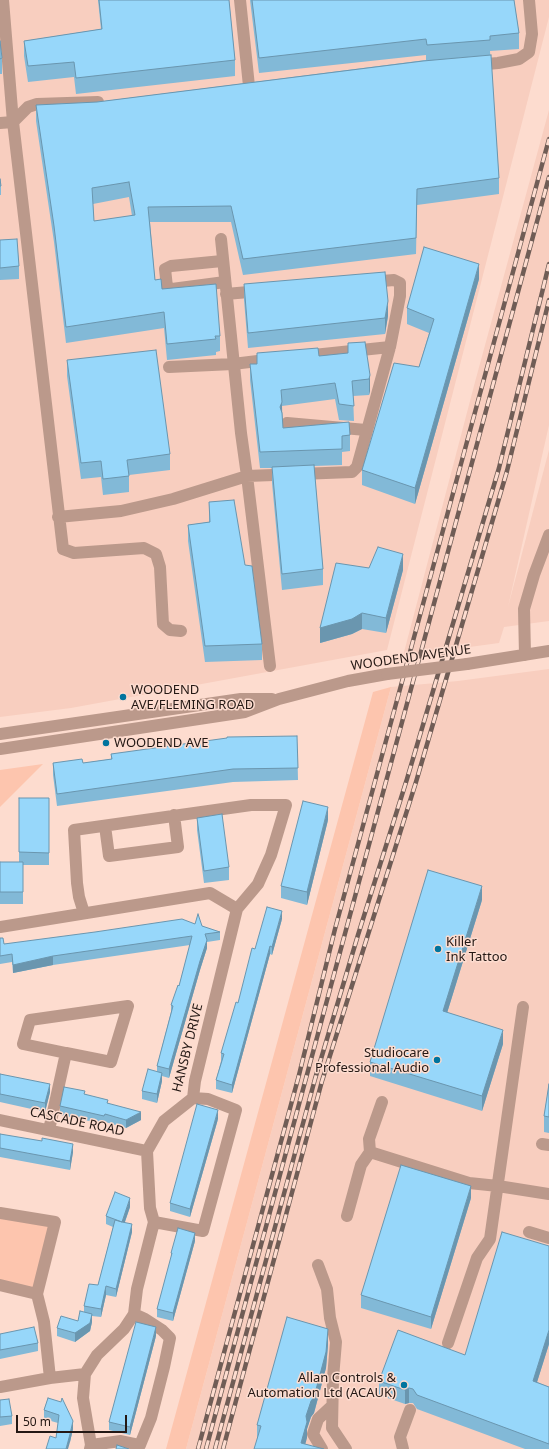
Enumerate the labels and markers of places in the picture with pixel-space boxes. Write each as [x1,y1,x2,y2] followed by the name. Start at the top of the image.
[131,682,254,713] place label: WOODEND AVE/FLEMING ROAD
[118,692,128,702] marker: WOODEND AVE/FLEMING ROAD
[114,735,209,751] place label: WOODEND AVE
[101,738,111,748] marker: WOODEND AVE
[446,934,507,965] place label: Killer Ink Tattoo
[433,944,443,954] marker: Killer Ink Tattoo
[315,1045,429,1076] place label: Studiocare Professional Audio
[432,1055,442,1065] marker: Studiocare Professional Audio
[248,1370,396,1401] place label: Allan Controls & Automation Ltd (ACAUK)
[399,1380,409,1390] marker: Allan Controls & Automation Ltd (ACAUK)

